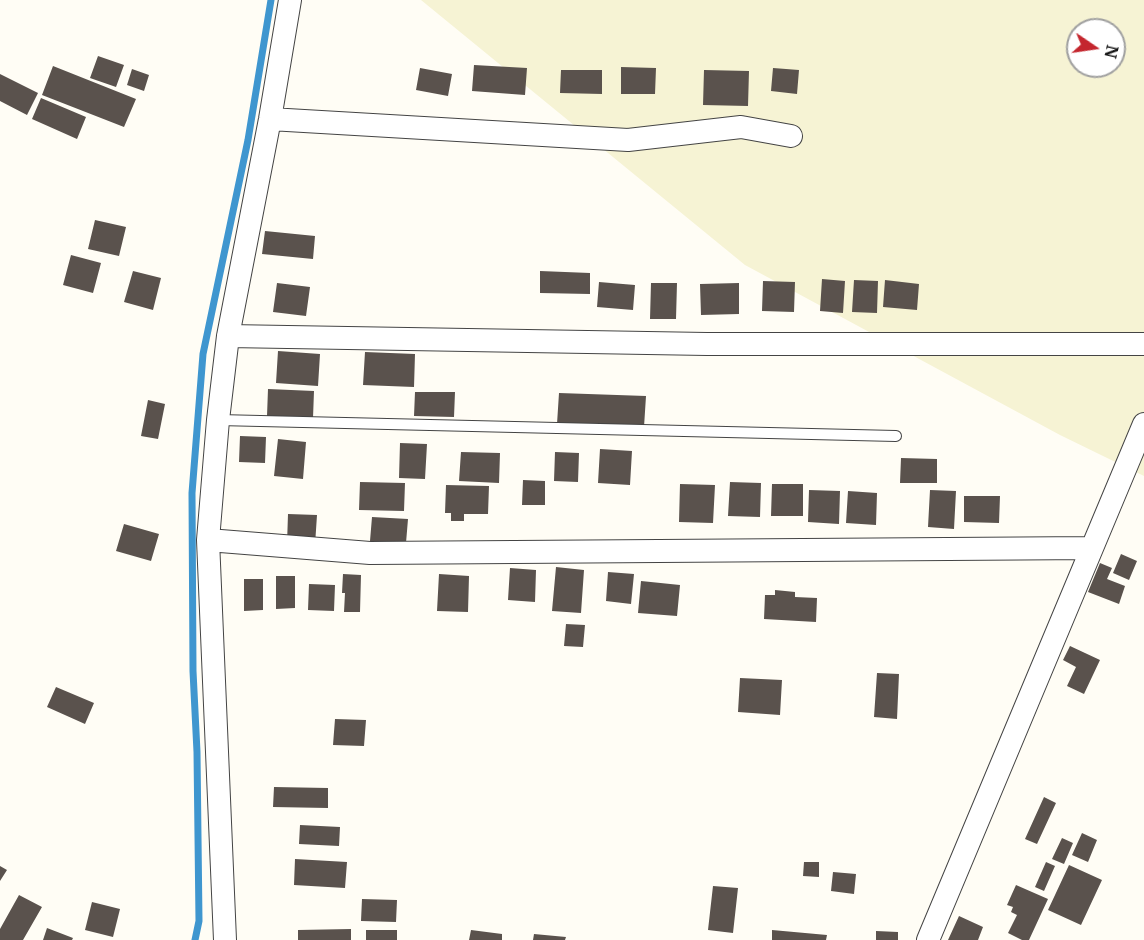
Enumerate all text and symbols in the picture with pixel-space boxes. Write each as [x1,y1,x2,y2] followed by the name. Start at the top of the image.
[1066,18,1126,78] north arrow
[1100,43,1123,60] text: N

